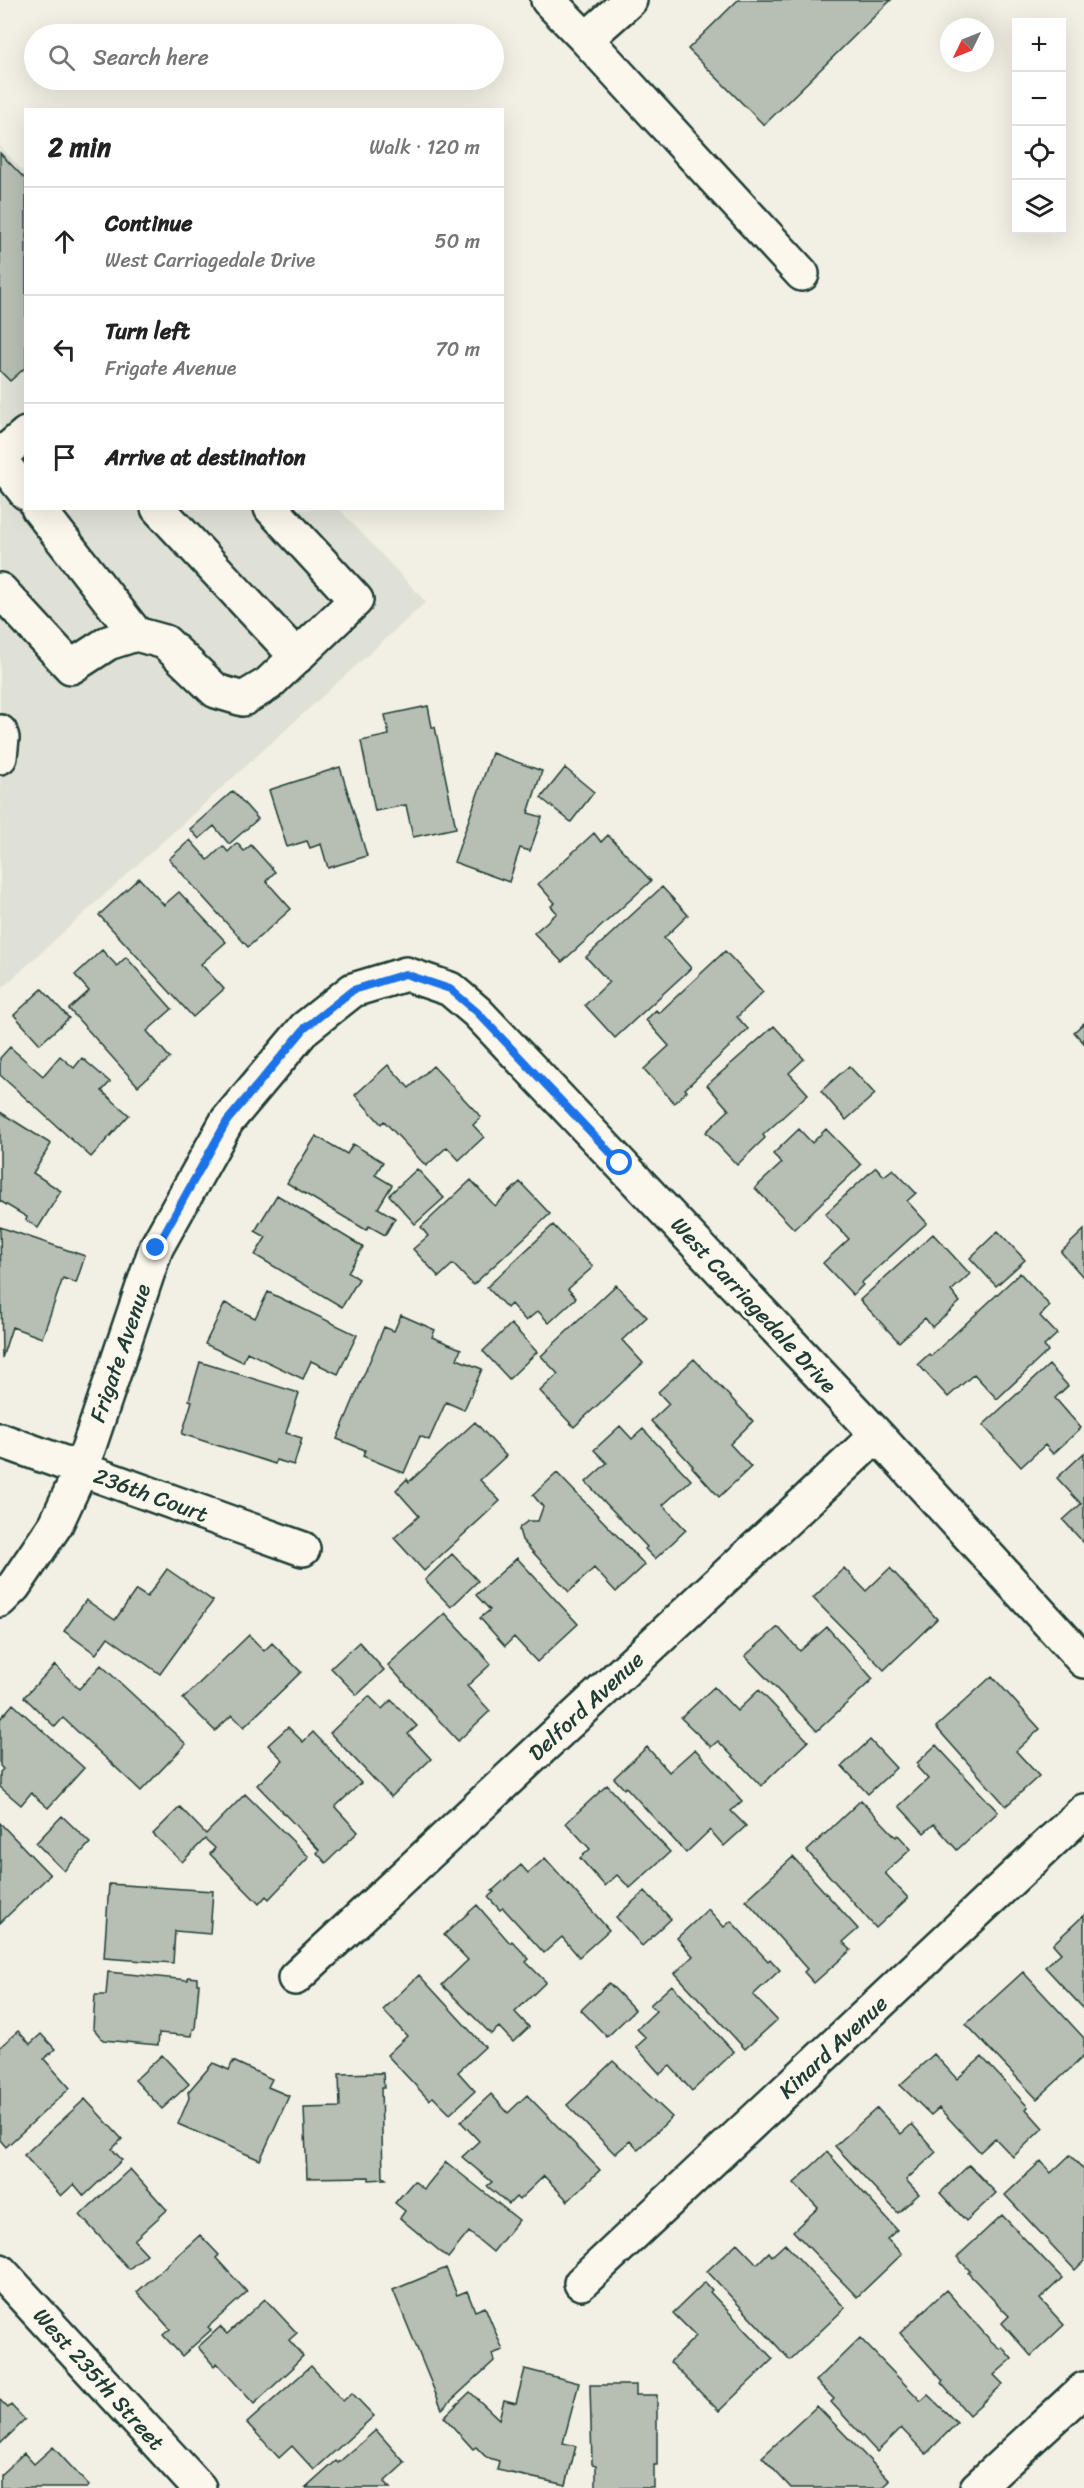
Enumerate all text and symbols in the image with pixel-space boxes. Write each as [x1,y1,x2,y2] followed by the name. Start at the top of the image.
[940,18,994,72] north arrow
[1012,18,1066,234] map controls
[1012,18,1066,72] button: +
[24,24,504,90] search box
[93,38,209,77] text: Search here
[45,41,78,74] icon: search
[1012,72,1066,126] button: −
[48,124,111,170] text: 2 min
[1012,126,1066,180] button: locate
[369,130,480,165] text: Walk · 120 m
[1012,180,1066,234] button: layers
[105,204,193,243] text: Continue
[435,224,480,259] text: 50 m
[48,225,81,258] icon: ahead
[105,243,315,278] text: West Carriagedale Drive
[105,312,190,351] text: Turn left
[435,332,480,367] text: 70 m
[48,333,81,366] icon: left
[105,351,237,386] text: Frigate Avenue
[105,438,306,477] text: Arrive at destination
[48,441,81,474] icon: arrive
[606,1149,632,1175] route start
[661,1207,847,1403] street label: West Carriagedale Drive
[142,1234,168,1260] route end
[78,1278,162,1428] street label: Frigate Avenue
[88,1456,214,1534] street label: 236th Court
[519,1641,653,1771] street label: Delford Avenue
[769,1985,897,2109] street label: Kinard Avenue
[23,2298,175,2460] street label: West 235th Street

